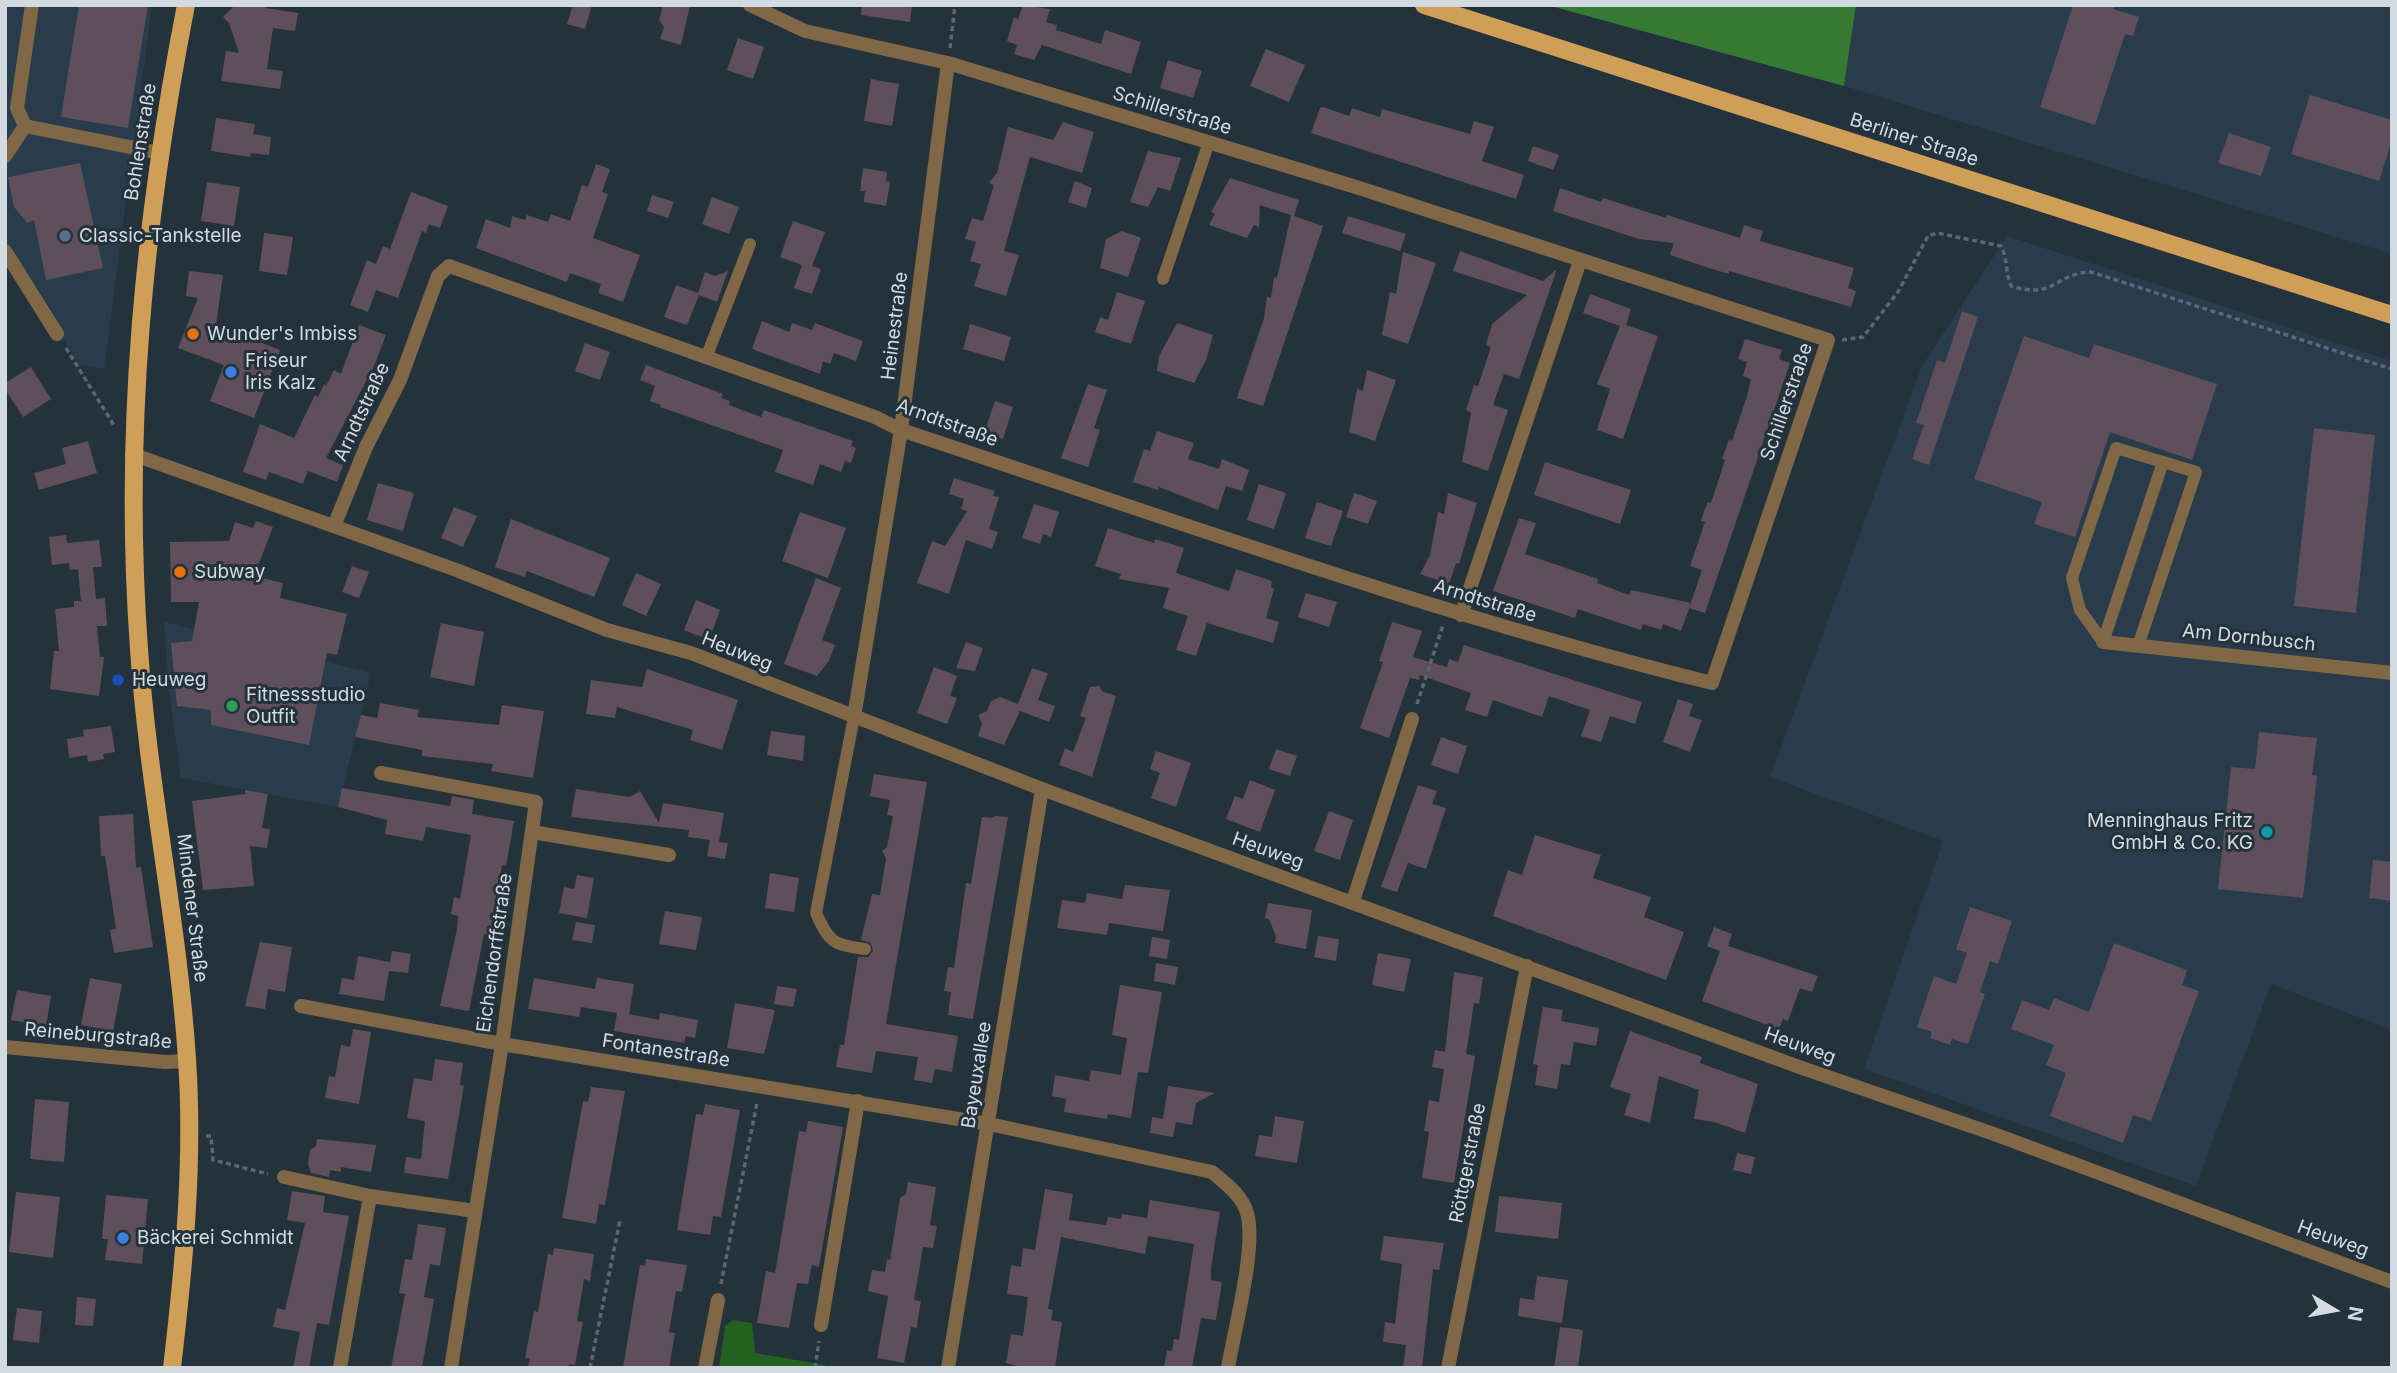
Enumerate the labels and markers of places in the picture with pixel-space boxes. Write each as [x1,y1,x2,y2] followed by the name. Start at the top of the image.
[79,225,242,247] place label: Classic-Tankstelle
[57,228,73,244] marker: Classic-Tankstelle
[207,323,357,345] place label: Wunder's Imbiss
[185,326,201,342] marker: Wunder's Imbiss
[245,350,316,394] place label: Friseur Iris Kalz
[223,364,239,380] marker: Friseur Iris Kalz
[194,561,265,583] place label: Subway
[172,564,188,580] marker: Subway
[132,669,206,691] place label: Heuweg
[110,672,126,688] marker: Heuweg
[246,684,366,728] place label: Fitnessstudio Outfit
[224,698,240,714] marker: Fitnessstudio Outfit
[2087,810,2253,854] place label: Menninghaus Fritz GmbH & Co. KG
[2259,824,2275,840] marker: Menninghaus Fritz GmbH & Co. KG
[137,1227,294,1249] place label: Bäckerei Schmidt
[115,1230,131,1246] marker: Bäckerei Schmidt

